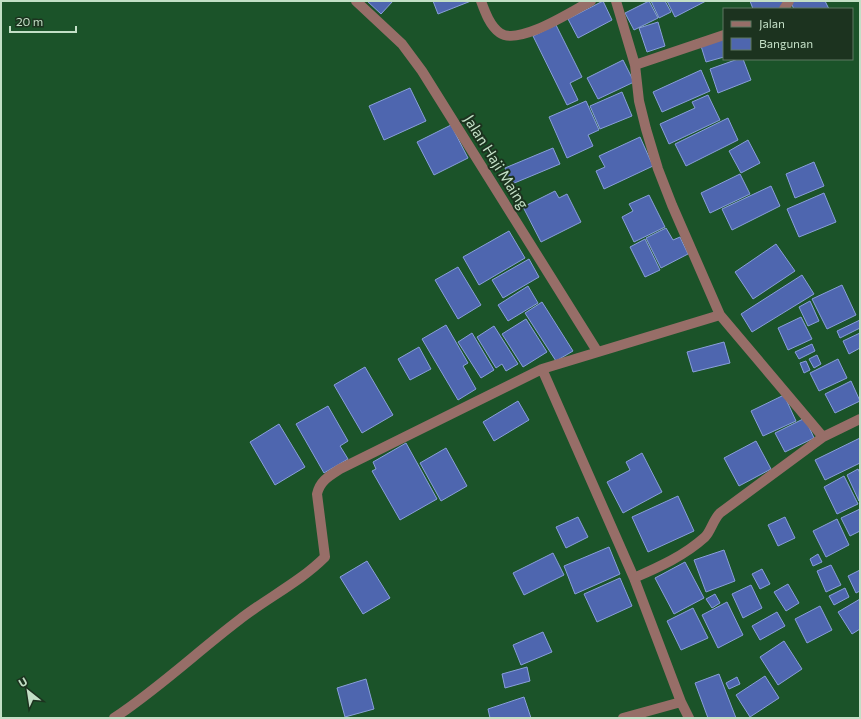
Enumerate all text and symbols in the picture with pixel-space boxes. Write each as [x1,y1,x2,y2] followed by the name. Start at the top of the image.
[10,8,76,34] scale bar
[723,8,853,60] legend
[16,14,43,28] text: 20 m
[759,16,785,31] text: Jalan
[759,36,813,50] text: Bangunan
[461,111,533,212] street label: Jalan Haji Maing
[8,671,48,711] north arrow
[16,674,29,690] text: U

